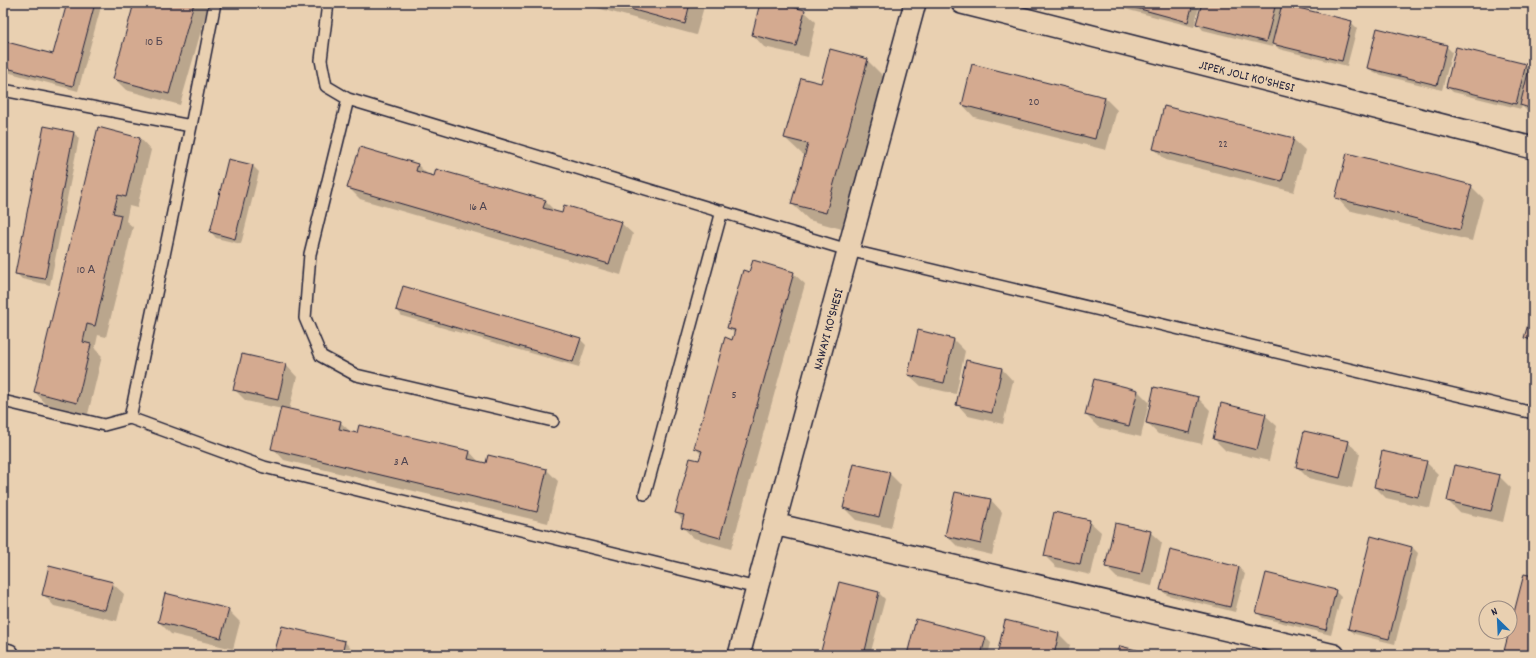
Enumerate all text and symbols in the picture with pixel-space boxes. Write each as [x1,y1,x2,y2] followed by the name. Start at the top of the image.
[145,35,163,51] house number: 10 Б
[1196,56,1296,99] street label: JIPEK JOLI KO'SHESI
[1029,95,1039,111] house number: 20
[1218,137,1228,153] house number: 22
[469,200,487,216] house number: 16 А
[77,263,96,279] house number: 10 А
[809,287,849,373] street label: NAWAYI KO'SHESI
[731,388,737,404] house number: 5
[394,455,409,471] house number: 3 А
[1478,600,1518,640] north arrow
[1489,604,1501,621] text: N

